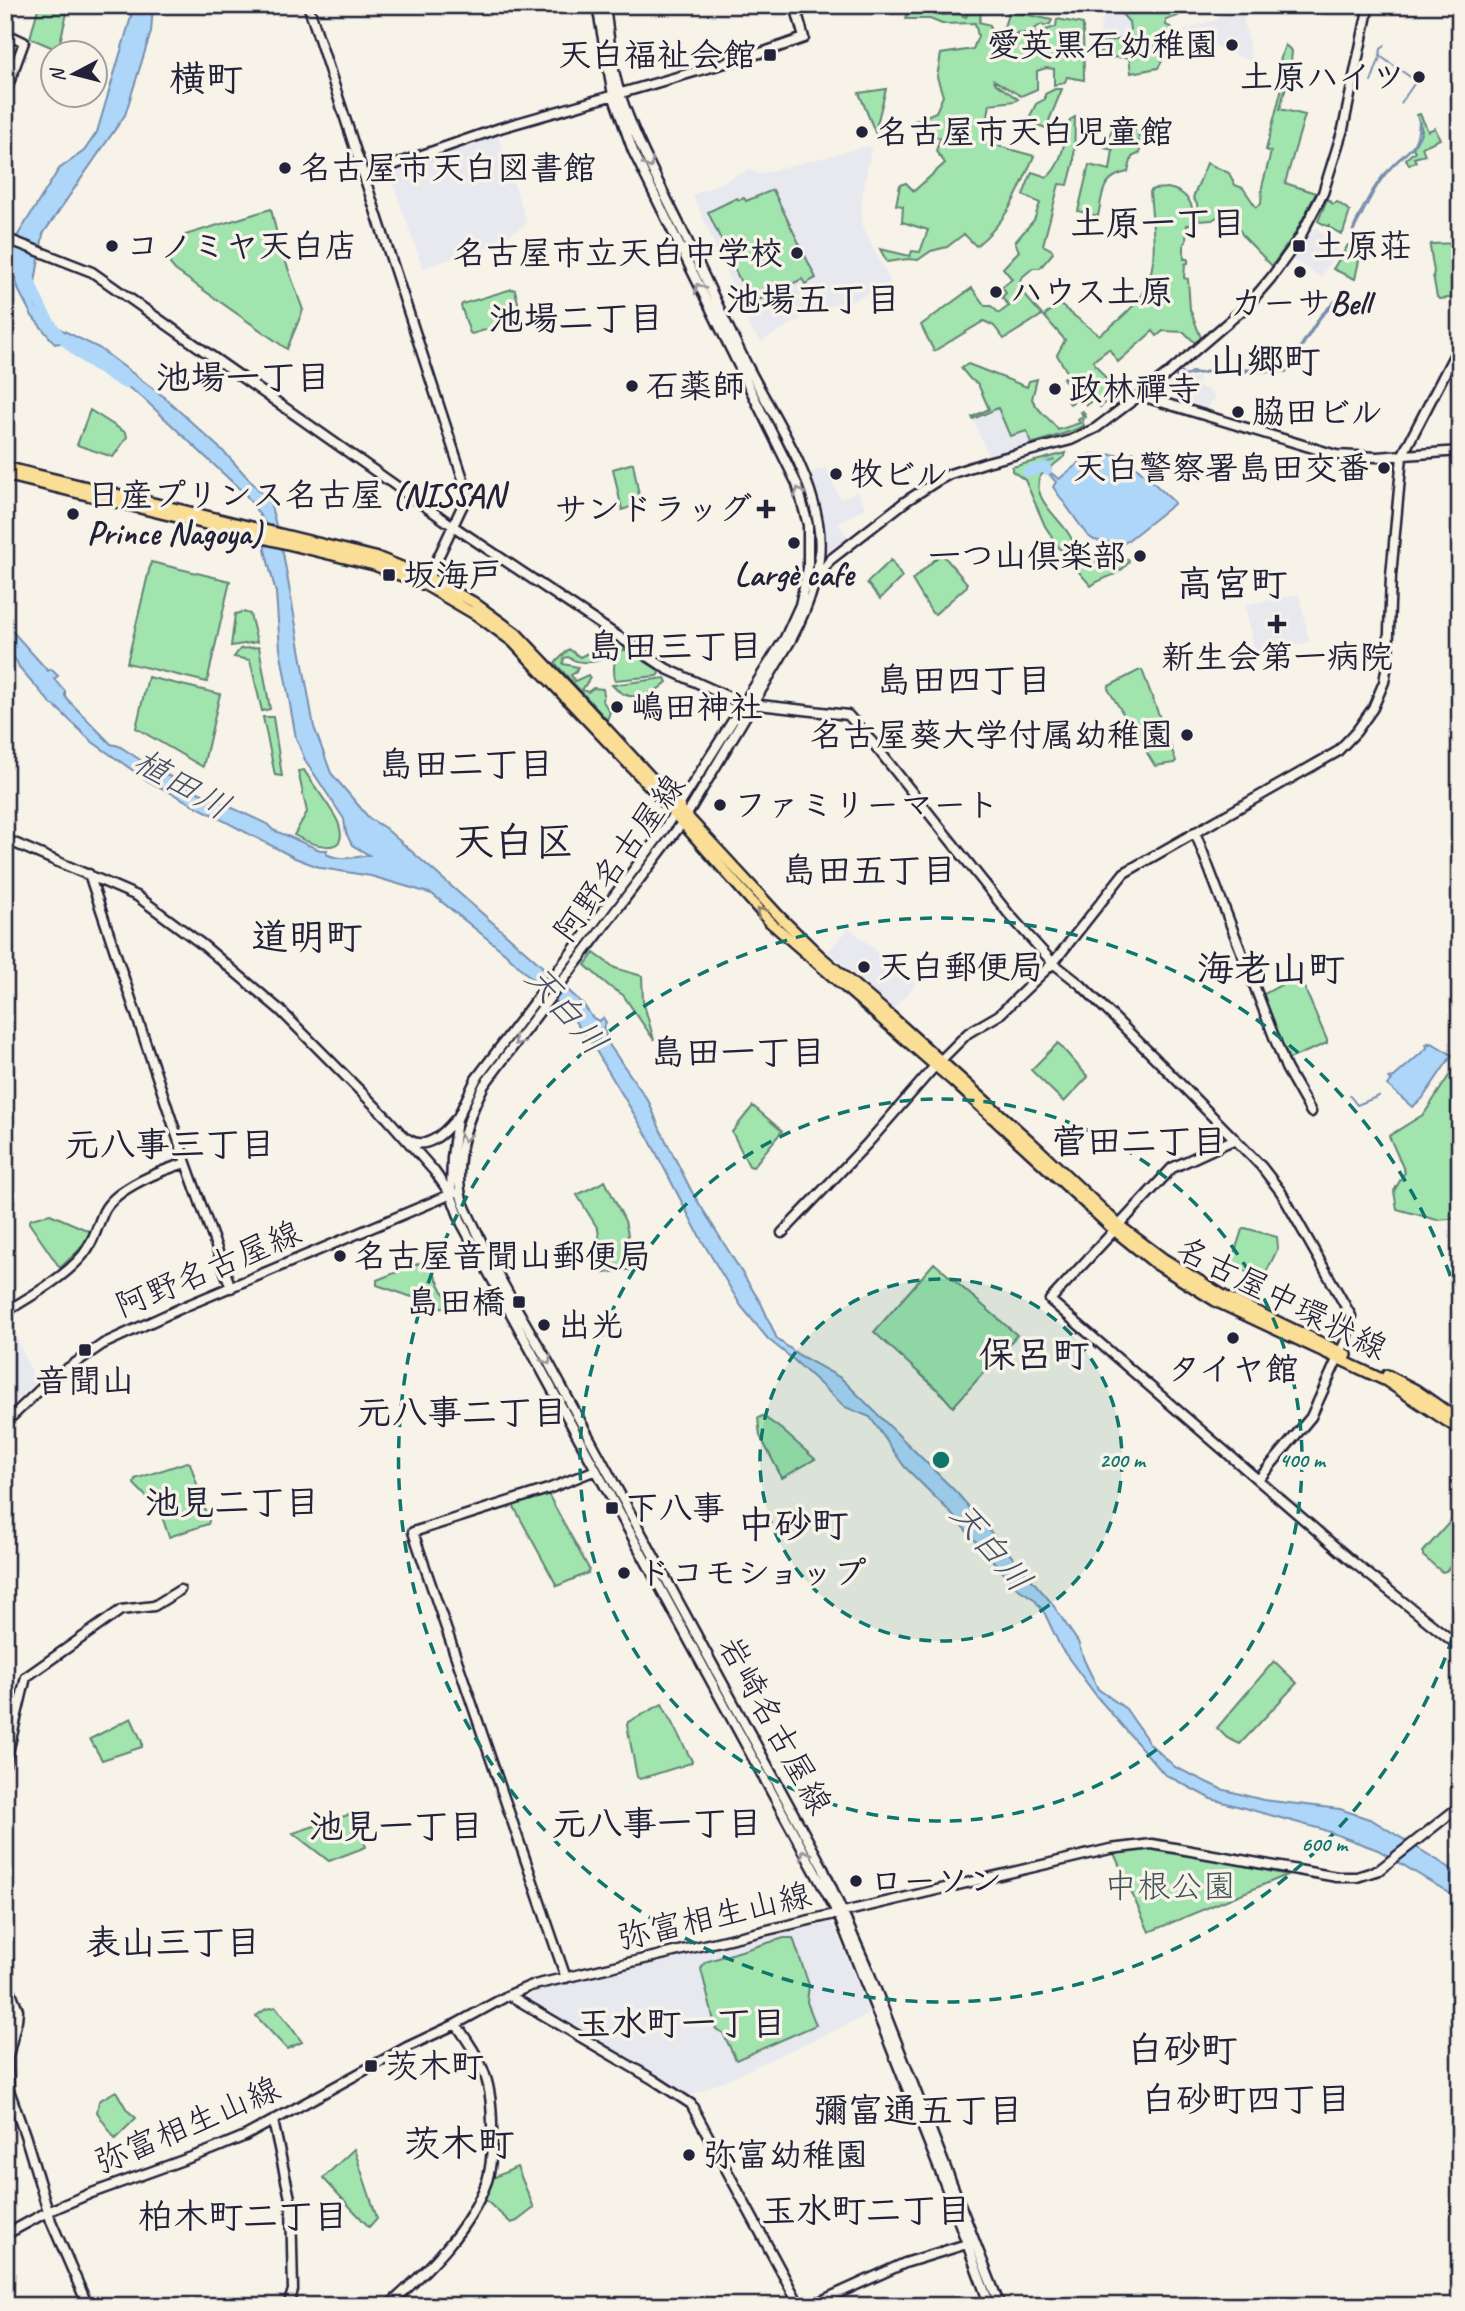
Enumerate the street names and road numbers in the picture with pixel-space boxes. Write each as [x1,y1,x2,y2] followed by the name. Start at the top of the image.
[544,766,694,950] street label: 阿野名古屋線
[109,1211,307,1327] street label: 阿野名古屋線
[1170,1227,1394,1369] street label: 名古屋中環状線
[709,1628,841,1822] street label: 岩崎名古屋線
[613,1873,815,1959] street label: 弥富相生山線
[88,2067,286,2183] street label: 弥富相生山線

